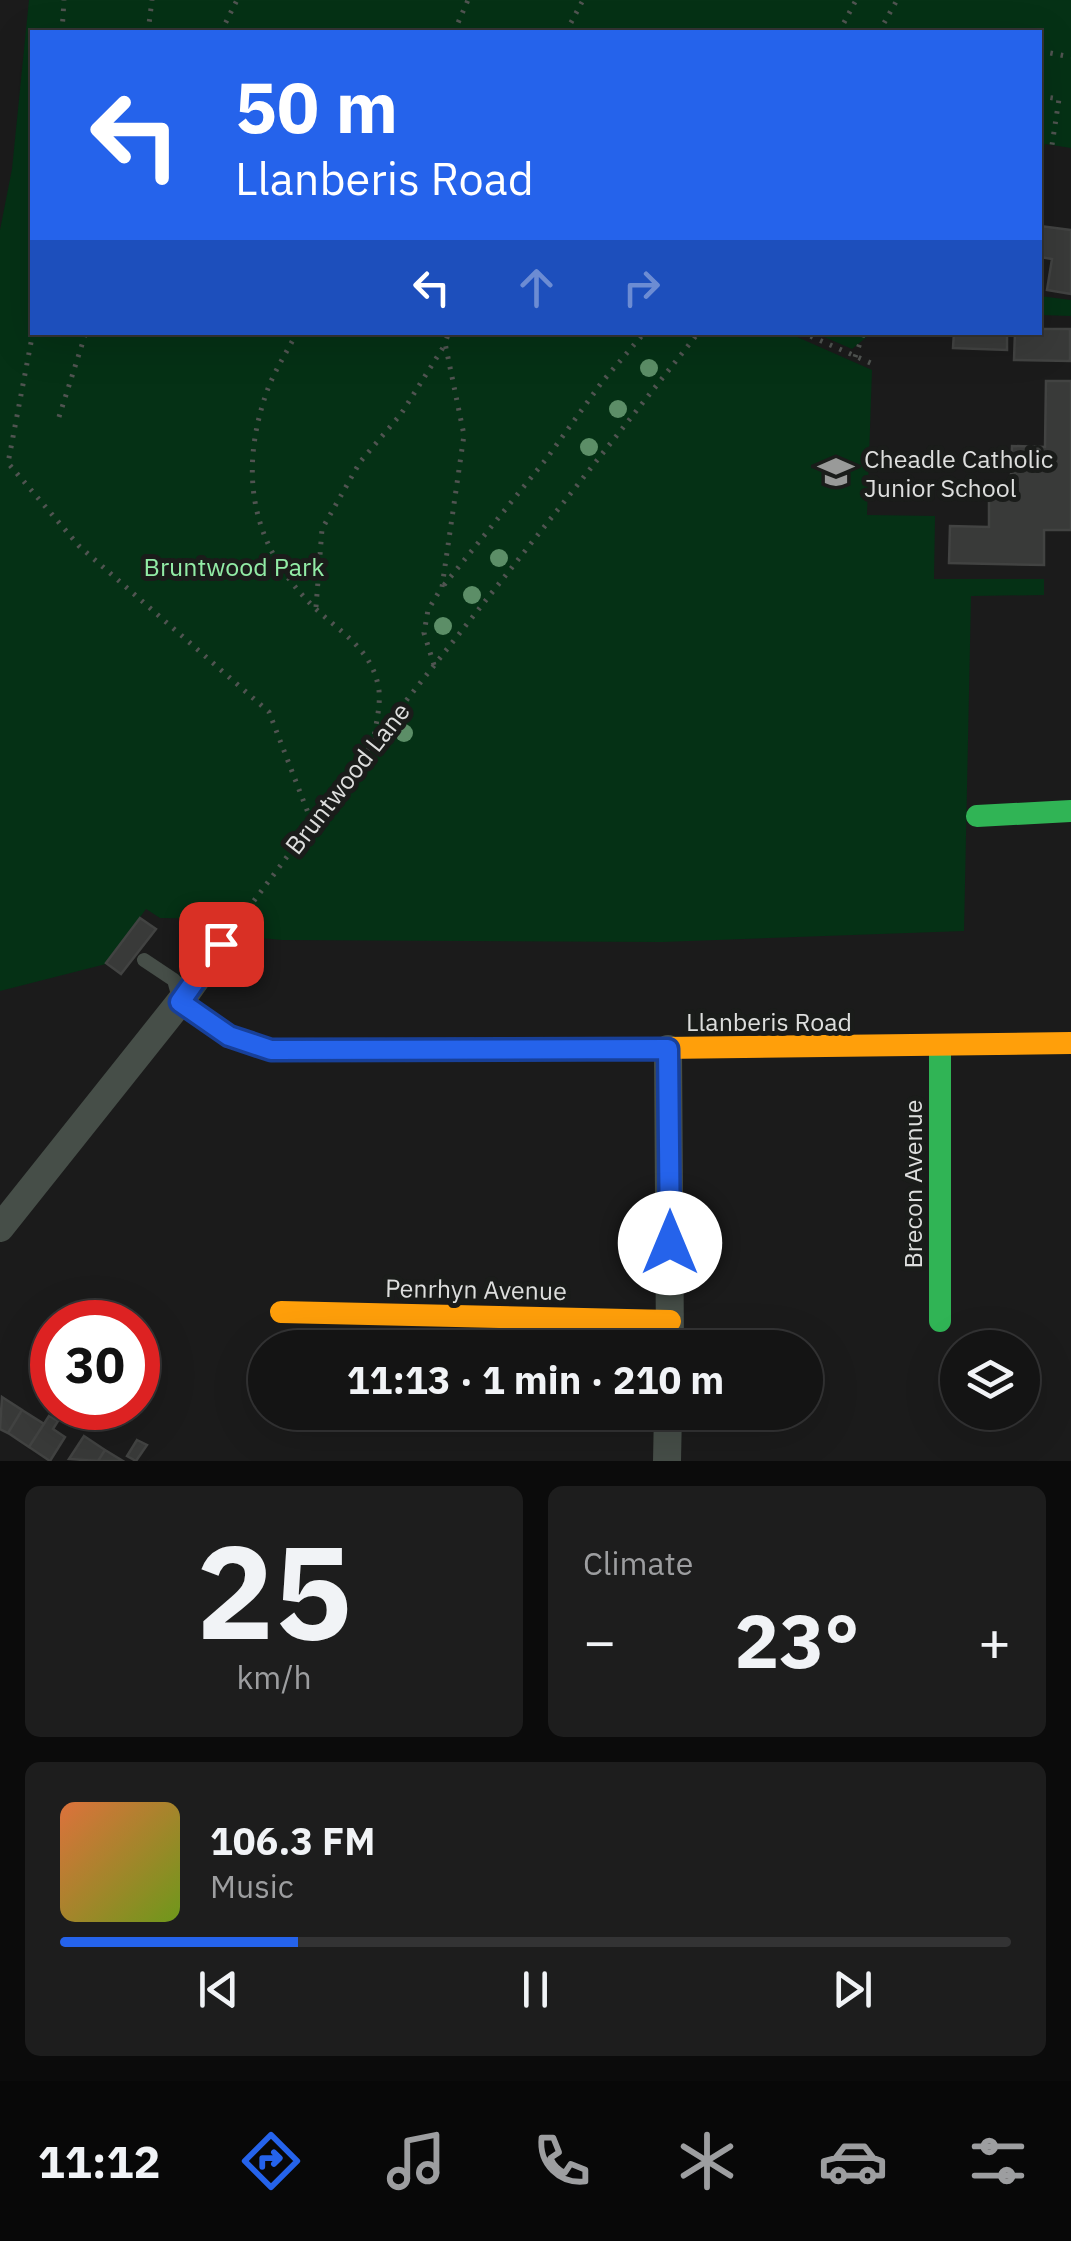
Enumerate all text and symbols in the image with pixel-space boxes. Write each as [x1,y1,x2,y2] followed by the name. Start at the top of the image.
[235,61,398,152] text: 50 m
[70,70,200,200] icon: left
[235,149,534,207] text: Llanberis Road
[404,260,459,315] icon: left
[509,260,564,315] icon: ahead
[614,260,669,315] icon: right
[864,442,1053,504] place label: Cheadle Catholic Junior School
[817,453,855,491] school or university icon: Cheadle Catholic Junior School
[144,550,324,583] park label: Bruntwood Park
[277,695,417,861] street label: Bruntwood Lane
[179,902,264,987] pin
[194,917,249,972] icon: arrive
[686,1005,852,1038] street label: Llanberis Road
[896,1099,929,1269] street label: Brecon Avenue
[618,1191,722,1295] position arrow
[385,1271,567,1307] street label: Penrhyn Avenue
[30,1300,160,1430] speed limit sign: 30
[940,1330,1040,1430] map controls
[940,1330,1040,1430] button: layers
[347,1355,724,1404] text: 11:13 · 1 min · 210 m
[196,1506,352,1675] text: 25
[583,1542,693,1584] text: Climate
[734,1591,860,1689] text: 23°
[583,1605,616,1676] text: −
[978,1605,1011,1676] text: +
[236,1656,312,1698] text: km/h
[210,1816,375,1865] text: 106.3 FM
[210,1865,294,1907] text: Music
[191,1962,246,2017] icon: previous
[508,1962,563,2017] icon: pause
[825,1962,880,2017] icon: next
[236,2126,306,2196] icon: directions
[381,2126,451,2196] icon: music
[527,2126,597,2196] icon: phone
[672,2126,742,2196] icon: climate
[818,2126,888,2196] icon: car
[963,2126,1033,2196] icon: filters
[38,2132,161,2190] text: 11:12

